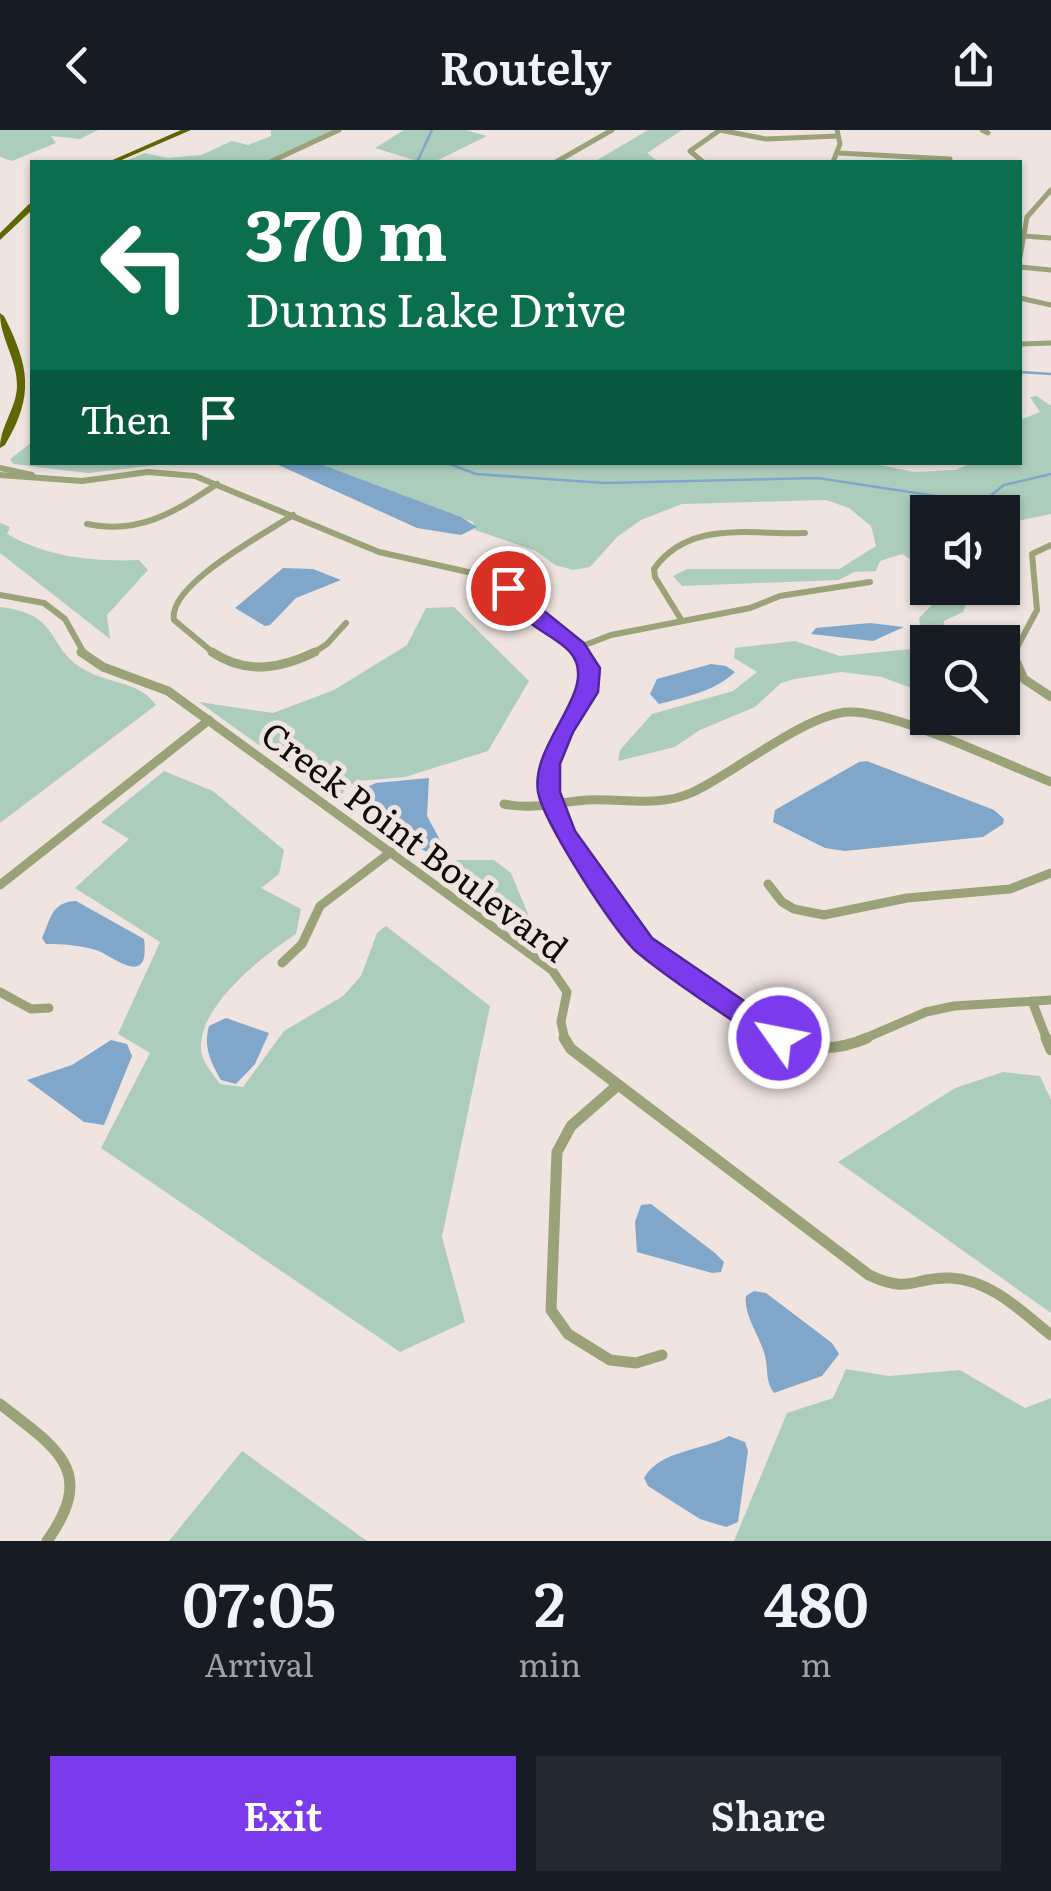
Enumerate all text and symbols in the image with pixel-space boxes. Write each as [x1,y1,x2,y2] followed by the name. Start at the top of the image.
[440,32,611,99] text: Routely
[50,38,105,93] icon: back
[946,38,1001,93] icon: share
[245,179,448,283] text: 370 m
[80,200,210,330] icon: left
[245,274,626,341] text: Dunns Lake Drive
[80,389,171,446] text: Then
[191,390,246,445] icon: arrive
[910,495,1020,735] map controls
[910,495,1020,605] button: sound
[466,546,551,631] pin
[481,561,536,616] icon: arrive
[910,625,1020,735] button: search
[252,707,580,973] street label: Creek Point Boulevard
[727,986,831,1090] position arrow
[182,1556,336,1645] text: 07:05
[534,1556,566,1645] text: 2
[763,1556,869,1645] text: 480
[205,1639,314,1687] text: Arrival
[518,1639,581,1687] text: min
[801,1639,832,1687] text: m
[50,1756,516,1871] button: Exit
[536,1756,1001,1871] button: Share

